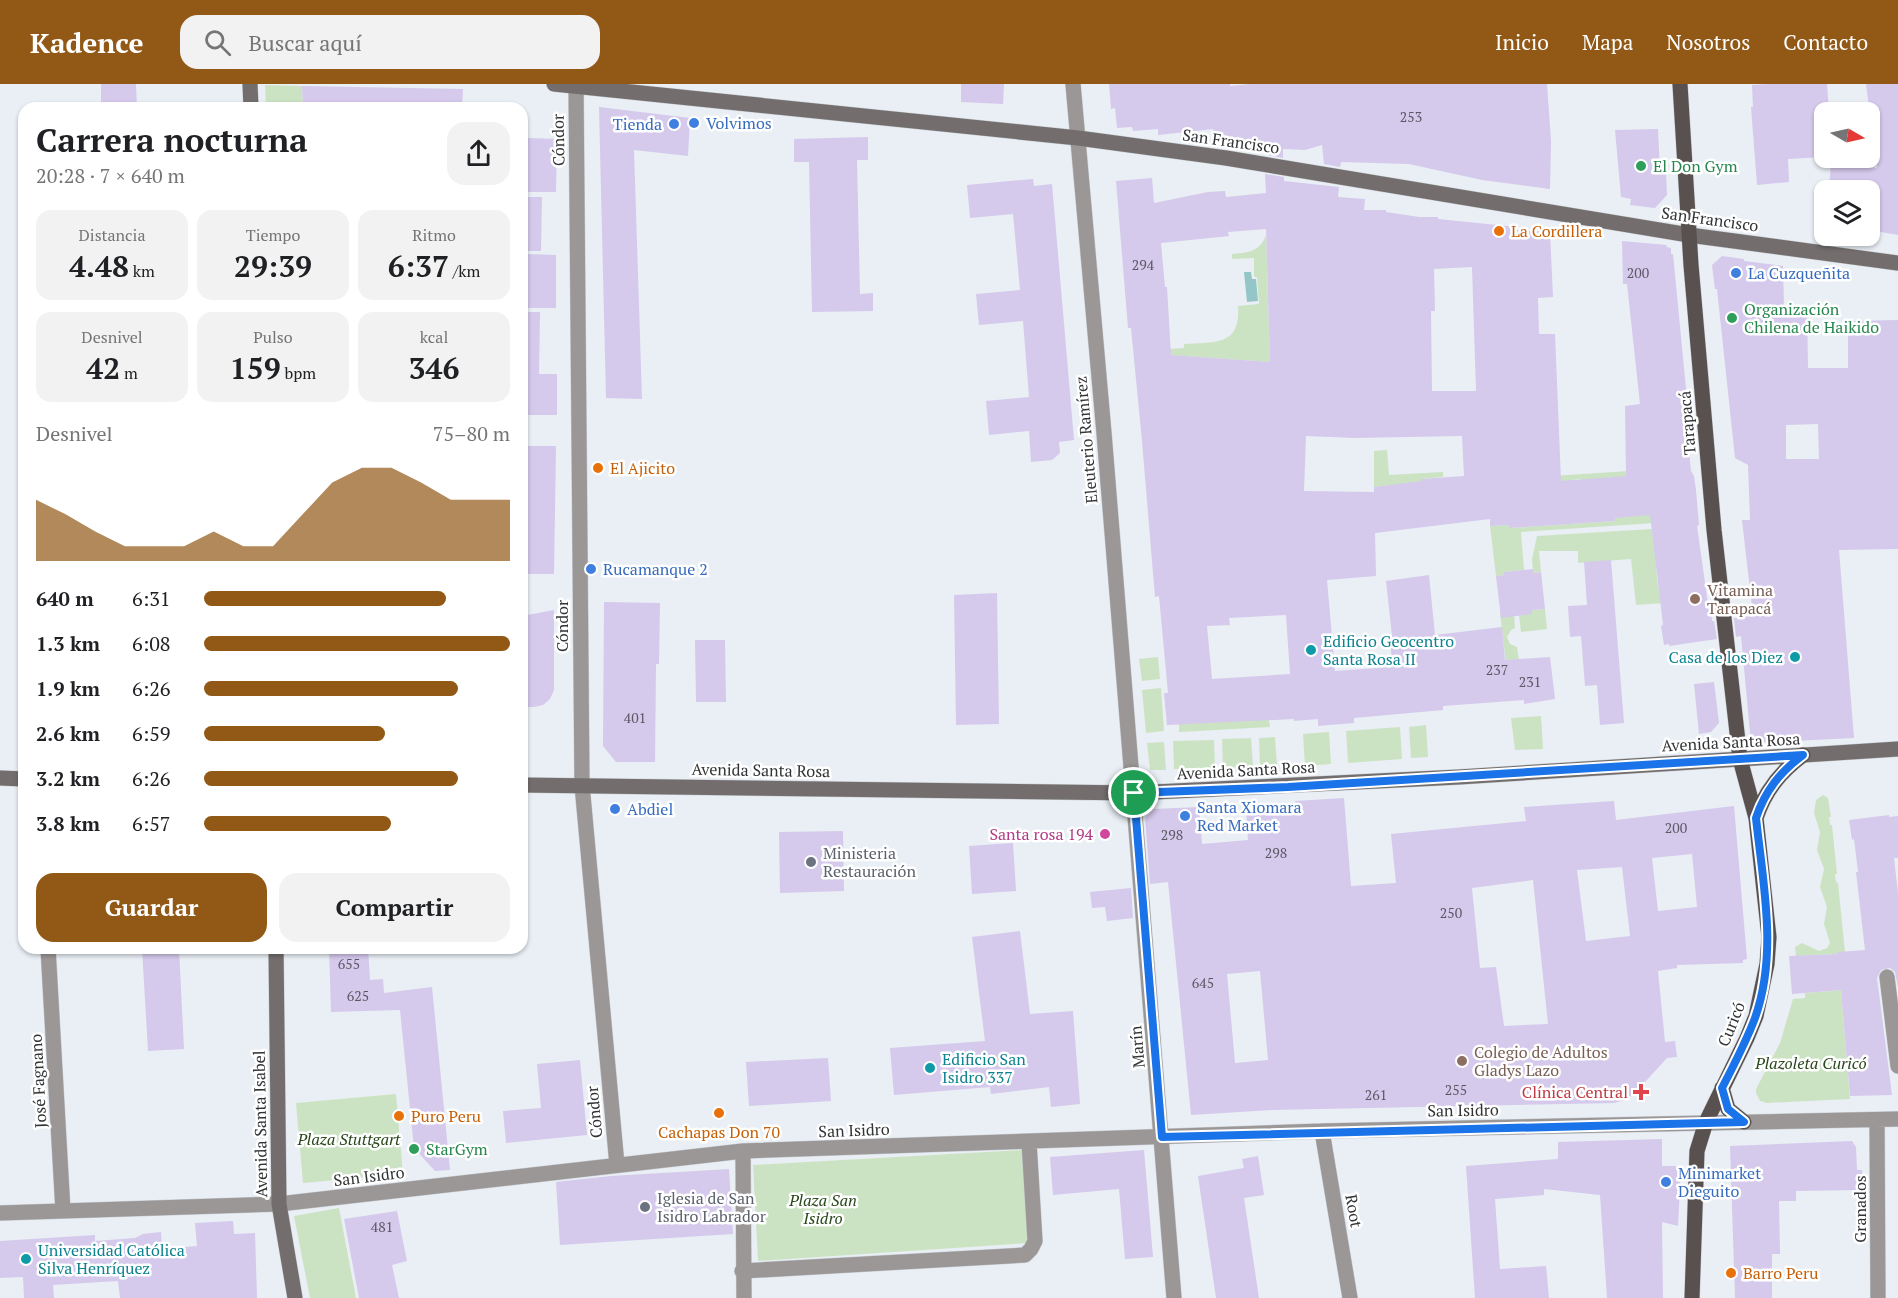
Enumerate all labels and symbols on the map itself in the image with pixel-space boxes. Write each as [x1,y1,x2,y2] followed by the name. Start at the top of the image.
[1814,102,1880,168] north arrow
[1400,107,1422,126] house number: 253
[706,112,772,134] place label: Volvimos
[547,113,569,166] street label: Cóndor
[613,113,662,135] place label: Tienda
[687,116,701,130] marker: Volvimos
[667,117,681,131] marker: Tienda
[1181,123,1281,159] street label: San Francisco
[1653,155,1738,177] place label: El Don Gym
[1634,159,1648,173] marker: El Don Gym
[1660,201,1760,237] street label: San Francisco
[1511,220,1602,242] place label: La Cordillera
[1492,224,1506,238] marker: La Cordillera
[1132,255,1155,274] house number: 294
[1748,262,1850,284] place label: La Cuzqueñita
[1627,263,1649,282] house number: 200
[1729,266,1743,280] marker: La Cuzqueñita
[1744,298,1879,338] place label: Organización Chilena de Haikido
[1725,311,1739,325] marker: Organización Chilena de Haikido
[1069,375,1103,505] street label: Eleuterio Ramírez
[1673,390,1701,456] street label: Tarapacá
[610,457,675,479] place label: El Ajicito
[591,461,605,475] marker: El Ajicito
[603,558,708,580] place label: Rucamanque 2
[584,562,598,576] marker: Rucamanque 2
[1707,579,1773,619] place label: Vitamina Tarapacá
[1688,592,1702,606] marker: Vitamina Tarapacá
[551,599,573,652] street label: Cóndor
[1323,630,1454,670] place label: Edificio Geocentro Santa Rosa II
[1304,643,1318,657] marker: Edificio Geocentro Santa Rosa II
[1669,646,1783,668] place label: Casa de los Diez
[1788,650,1802,664] marker: Casa de los Diez
[1486,660,1508,679] house number: 237
[1519,672,1541,691] house number: 231
[624,708,646,727] house number: 401
[1661,727,1801,757] street label: Avenida Santa Rosa
[1176,755,1316,785] street label: Avenida Santa Rosa
[692,758,830,782] street label: Avenida Santa Rosa
[1108,767,1159,818] pin
[1197,796,1302,836] place label: Santa Xiomara Red Market
[627,798,673,820] place label: Abdiel
[608,802,622,816] marker: Abdiel
[1178,809,1192,823] marker: Santa Xiomara Red Market
[1665,818,1687,837] house number: 200
[989,823,1093,845] place label: Santa rosa 194
[1161,825,1183,844] house number: 298
[1098,827,1112,841] marker: Santa rosa 194
[823,842,916,882] place label: Ministeria Restauración
[1265,843,1287,862] house number: 298
[804,855,818,869] marker: Ministeria Restauración
[1440,903,1462,922] house number: 250
[338,954,360,973] house number: 655
[1192,973,1214,992] house number: 645
[347,986,369,1005] house number: 625
[1712,998,1750,1050] street label: Curicó
[1124,1024,1150,1069] street label: Marín
[25,1033,51,1129] street label: José Fagnano
[1474,1041,1608,1081] place label: Colegio de Adultos Gladys Lazo
[942,1048,1026,1088] place label: Edificio San Isidro 337
[248,1050,272,1198] street label: Avenida Santa Isabel
[1754,1052,1867,1074] park label: Plazoleta Curicó
[1455,1054,1469,1068] marker: Colegio de Adultos Gladys Lazo
[923,1061,937,1075] marker: Edificio San Isidro 337
[1445,1080,1467,1099] house number: 255
[1522,1081,1628,1103] place label: Clínica Central
[1632,1083,1650,1101] marker: Clínica Central
[581,1084,607,1139] street label: Cóndor
[1365,1085,1387,1104] house number: 261
[1427,1098,1499,1122] street label: San Isidro
[411,1105,481,1127] place label: Puro Peru
[712,1106,726,1120] marker: Cachapas Don 70
[392,1109,406,1123] marker: Puro Peru
[818,1118,890,1142] street label: San Isidro
[658,1121,780,1143] place label: Cachapas Don 70
[297,1128,401,1150] park label: Plaza Stuttgart
[426,1138,488,1160] place label: StarGym
[407,1142,421,1156] marker: StarGym
[332,1161,406,1191] street label: San Isidro
[1678,1162,1761,1202] place label: Minimarket Dieguito
[1659,1175,1673,1189] marker: Minimarket Dieguito
[1849,1175,1871,1243] street label: Granados
[657,1187,767,1227] place label: Iglesia de San Isidro Labrador
[788,1189,857,1229] park label: Plaza San Isidro
[1340,1193,1368,1229] street label: Root
[638,1200,652,1214] marker: Iglesia de San Isidro Labrador
[371,1217,393,1236] house number: 481
[38,1239,185,1279] place label: Universidad Católica Silva Henríquez
[19,1252,33,1266] marker: Universidad Católica Silva Henríquez
[1743,1262,1818,1284] place label: Barro Peru
[1724,1266,1738,1280] marker: Barro Peru

